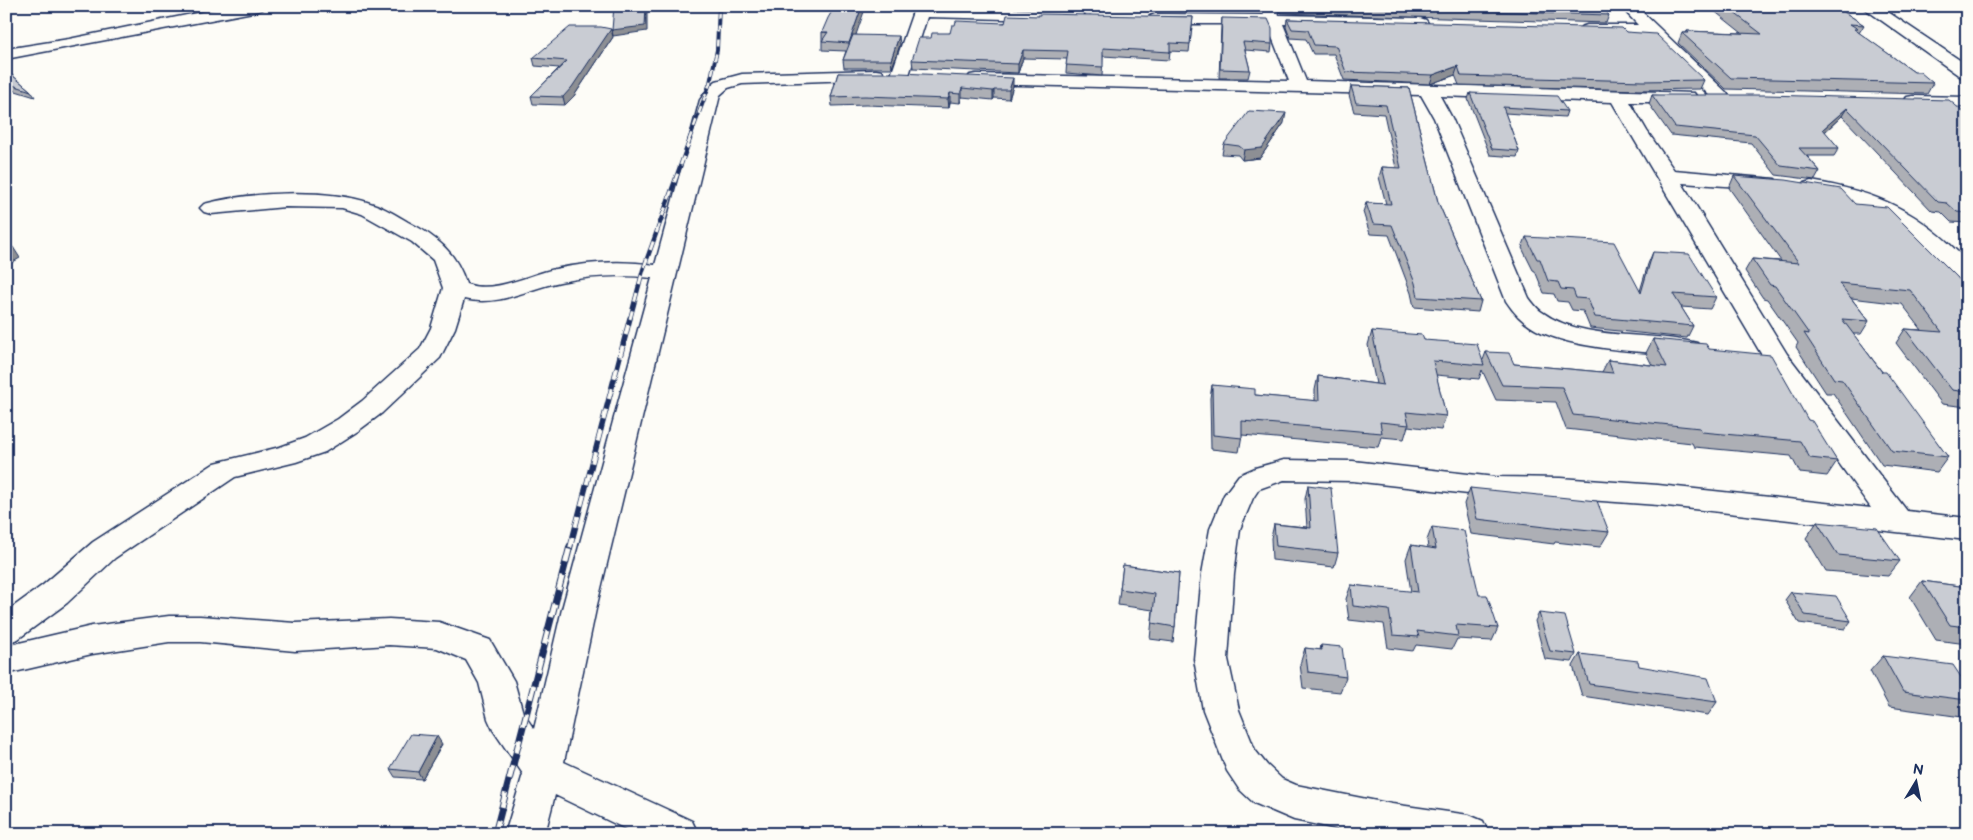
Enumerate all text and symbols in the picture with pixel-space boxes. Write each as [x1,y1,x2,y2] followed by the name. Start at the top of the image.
[1890,758,1940,808] north arrow
[1912,760,1925,779] text: N

